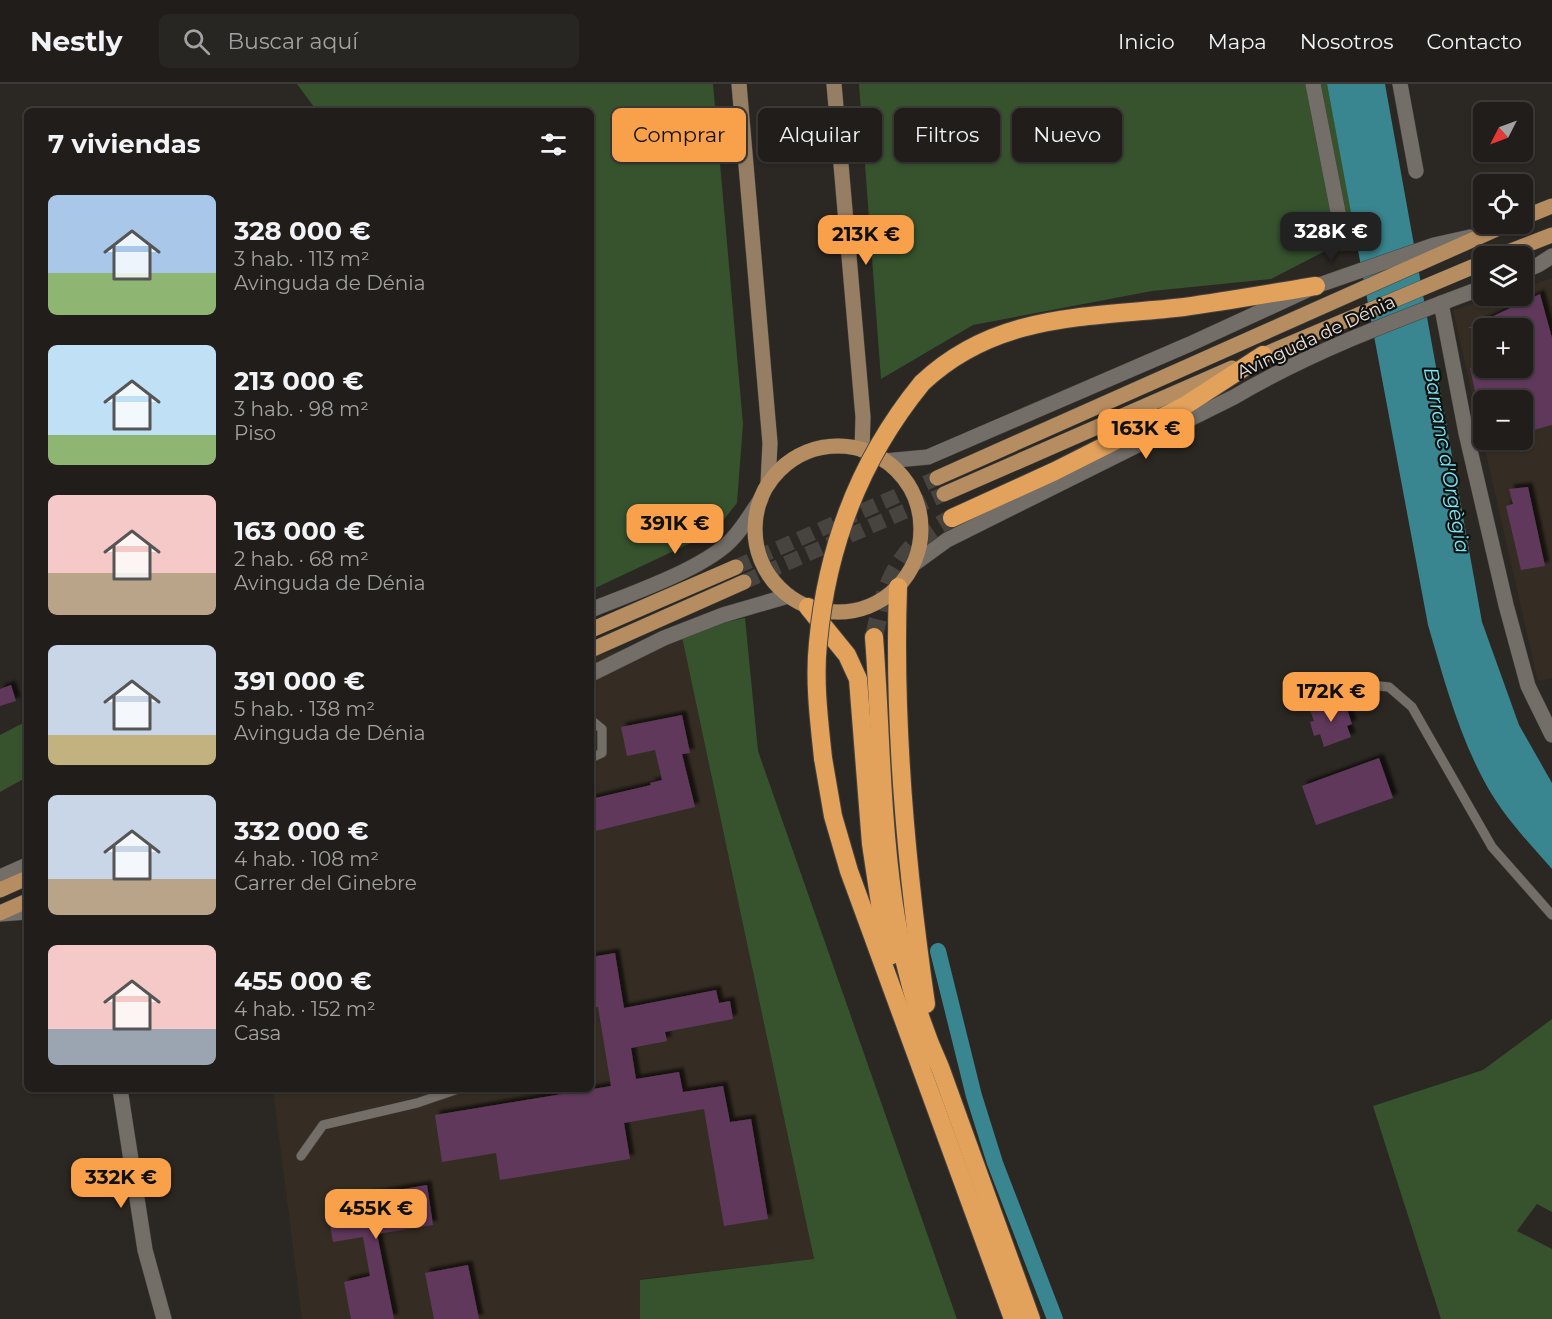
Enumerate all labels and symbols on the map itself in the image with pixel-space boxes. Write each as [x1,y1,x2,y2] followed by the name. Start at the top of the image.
[1473,102,1533,162] north arrow
[1282,212,1380,263] pin: 328K €
[817,215,915,266] pin: 213K €
[1233,291,1399,383] street label: Avinguda de Dénia
[1419,365,1475,555] water label: Barranc d'Orgègia
[1097,409,1195,460] pin: 163K €
[626,504,724,555] pin: 391K €
[1282,672,1380,723] pin: 172K €
[72,1158,170,1209] pin: 332K €
[327,1189,425,1240] pin: 455K €

